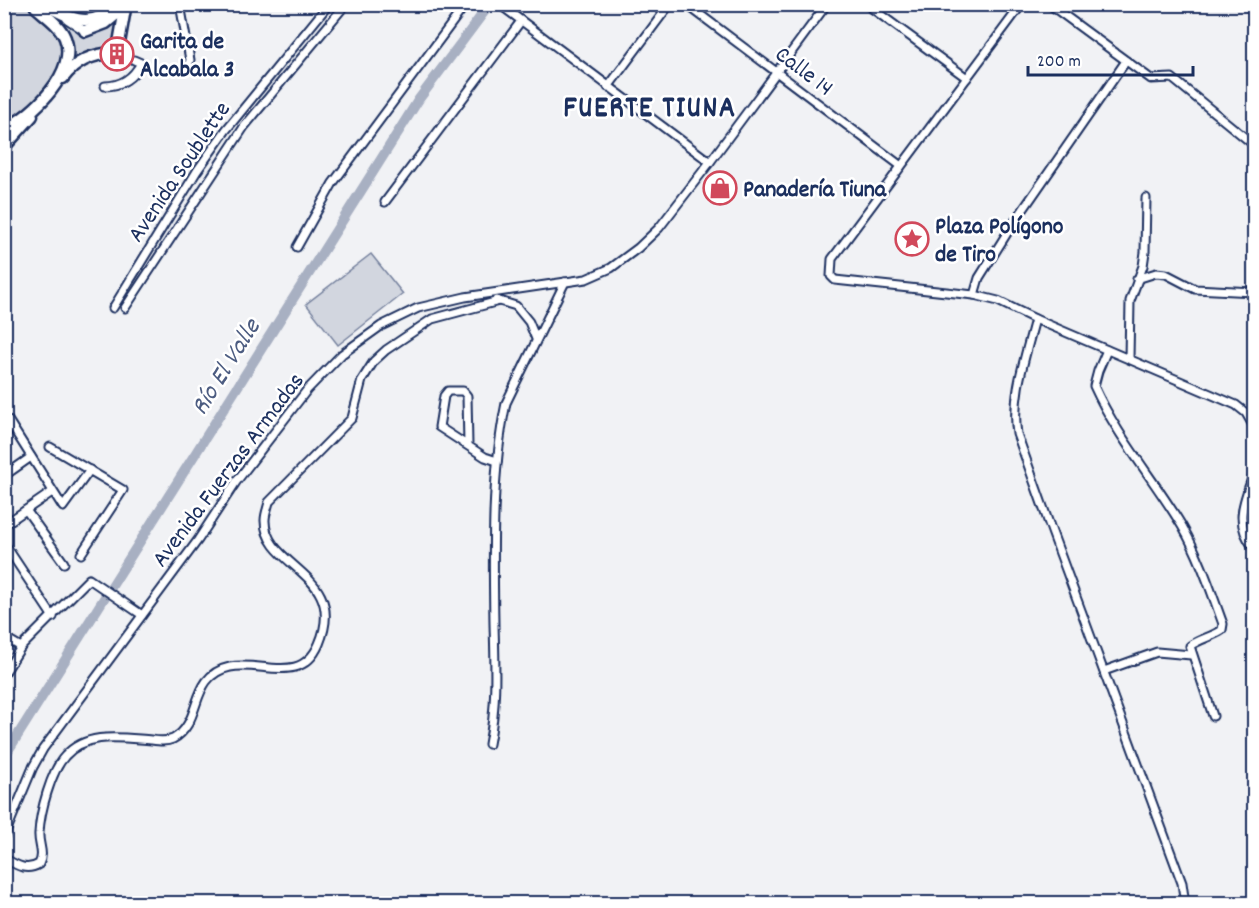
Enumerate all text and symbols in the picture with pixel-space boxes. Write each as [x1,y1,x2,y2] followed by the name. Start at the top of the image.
[140,26,235,88] place label: Garita de Alcabala 3
[99,36,135,72] building icon: Garita de Alcabala 3
[767,39,840,106] street label: Calle 14
[1028,39,1193,77] scale bar
[1037,50,1081,75] text: 200 m
[563,89,737,132] district label: FUERTE TIUNA
[121,95,240,250] street label: Avenida Soublette
[702,170,738,206] shop icon: Panadería Tiuna
[743,174,887,208] place label: Panadería Tiuna
[935,211,1064,273] place label: Plaza Polígono de Tiro
[894,221,930,257] place icon: Plaza Polígono de Tiro
[183,311,272,423] water label: Río El Valle
[145,366,314,575] street label: Avenida Fuerzas Armadas

